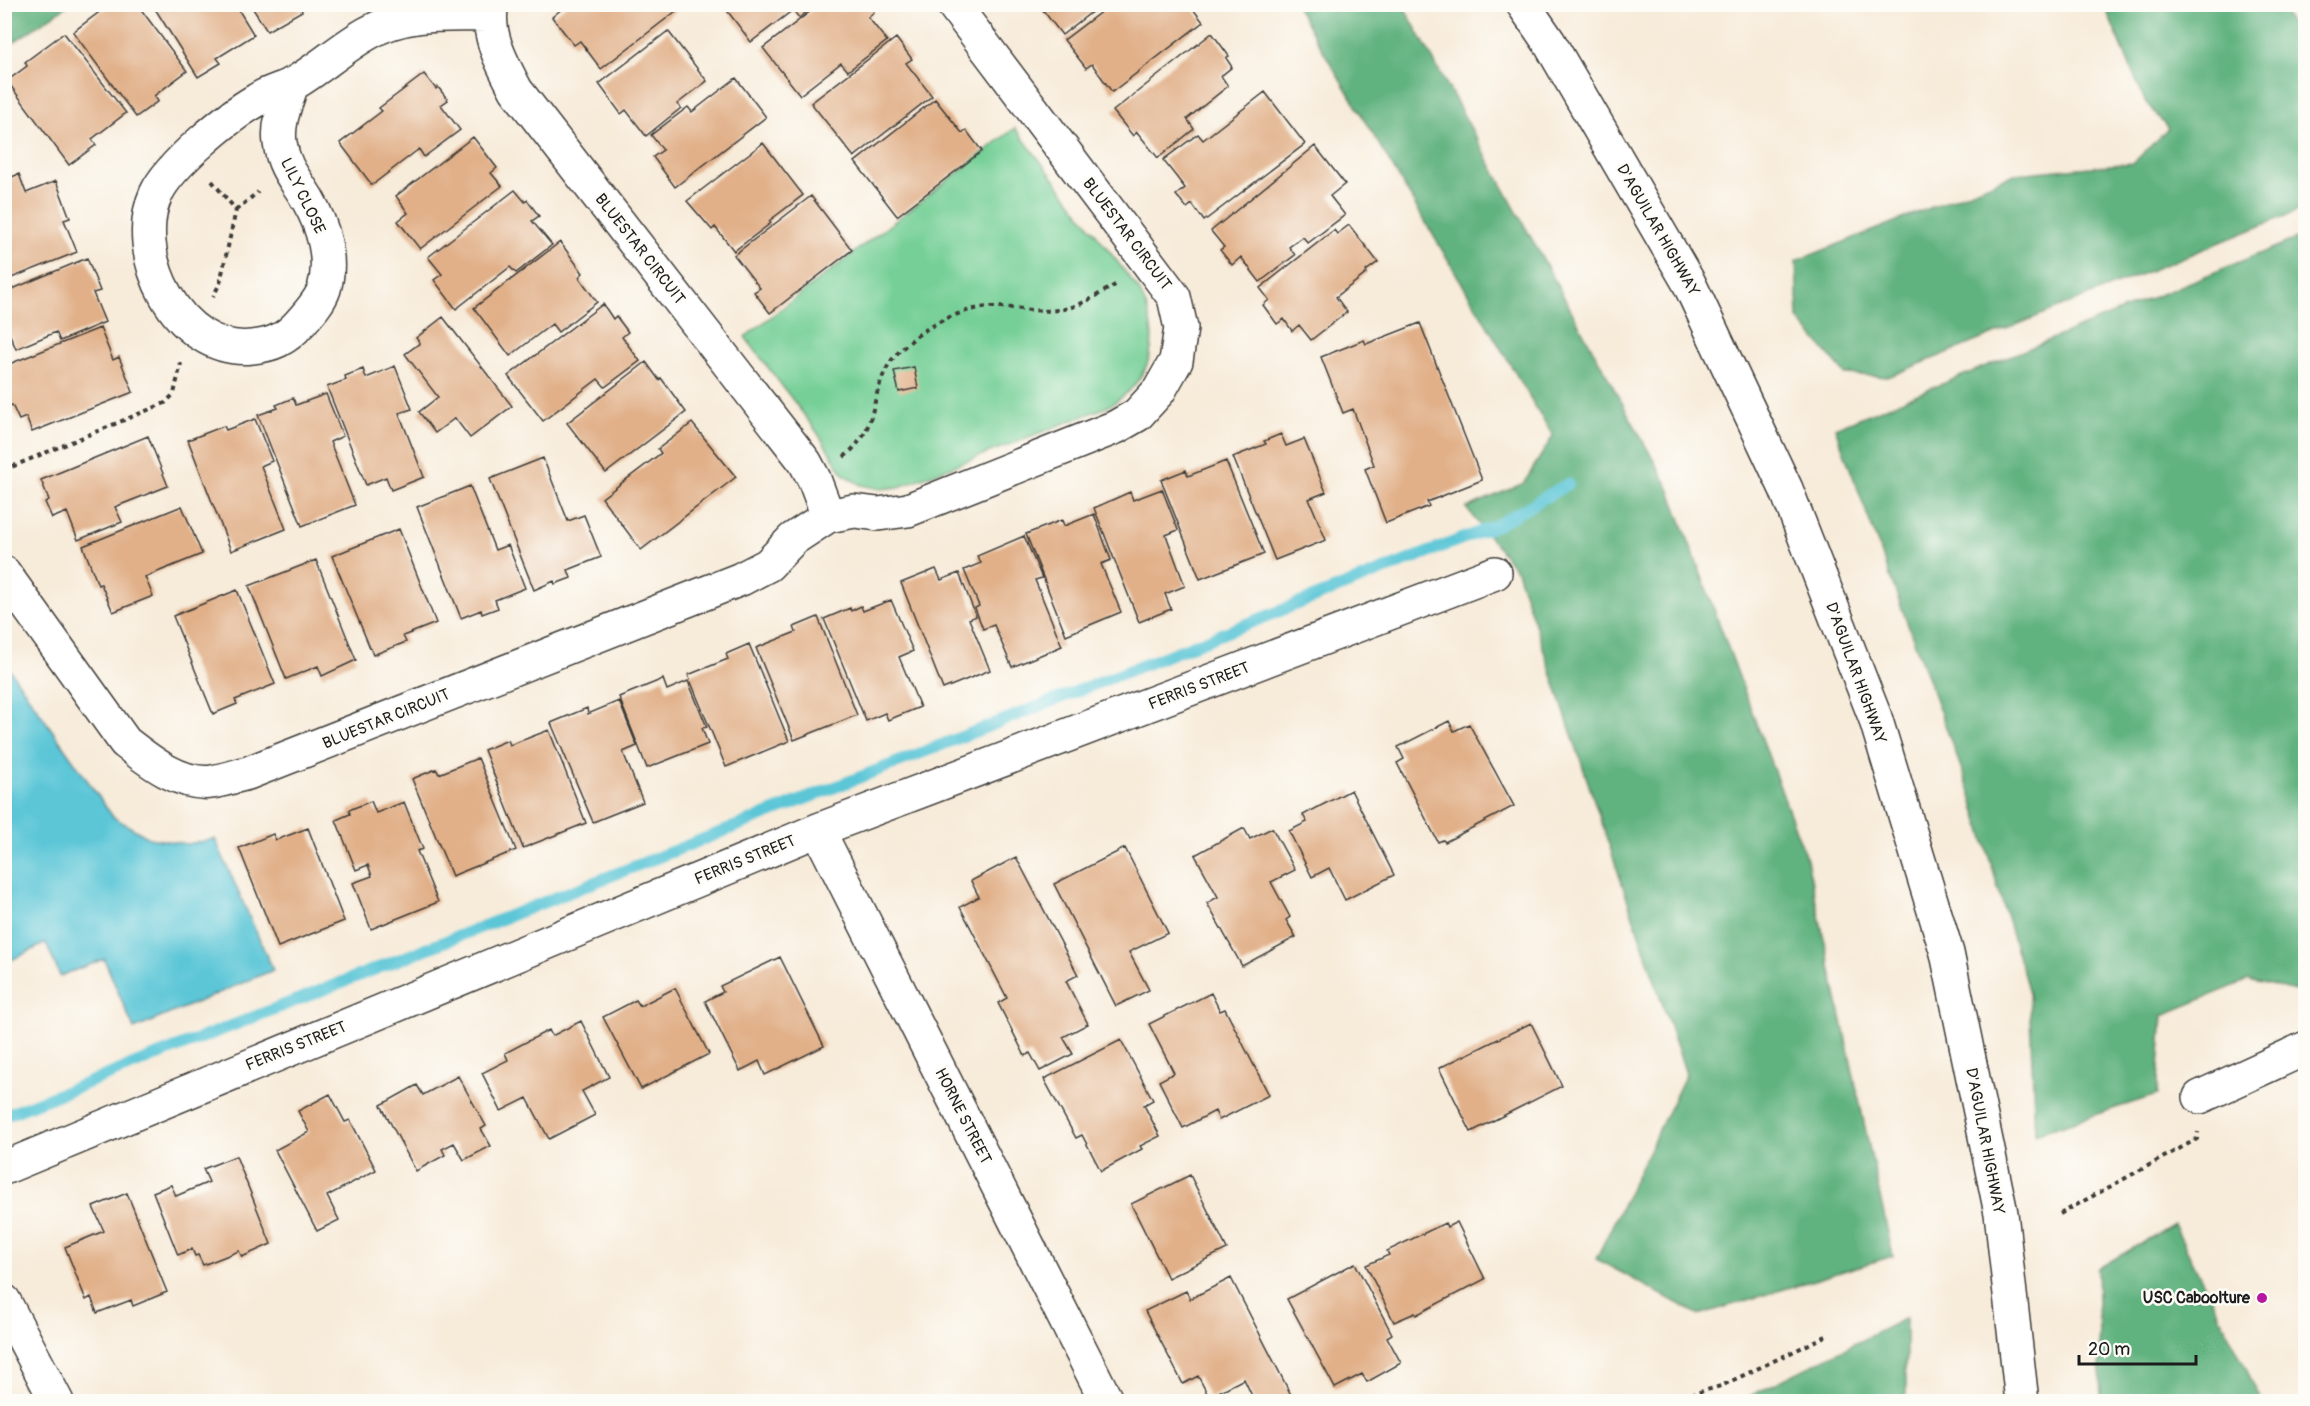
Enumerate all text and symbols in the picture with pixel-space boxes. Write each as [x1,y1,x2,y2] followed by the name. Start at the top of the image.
[276,155,330,237] street label: LILY CLOSE
[1612,161,1704,299] street label: D'AGUILAR HIGHWAY
[1078,174,1176,294] street label: BLUESTAR CIRCUIT
[590,190,690,309] street label: BLUESTAR CIRCUIT
[1821,600,1891,746] street label: D'AGUILAR HIGHWAY
[1146,657,1253,714] street label: FERRIS STREET
[320,684,453,754] street label: BLUESTAR CIRCUIT
[692,831,798,889] street label: FERRIS STREET
[243,1017,349,1075] street label: FERRIS STREET
[930,1065,996,1167] street label: HORNE STREET
[1961,1066,2009,1216] street label: D'AGUILAR HIGHWAY
[2143,1288,2251,1308] place label: USC Caboolture
[2255,1291,2269,1305] marker: USC Caboolture
[2079,1328,2196,1366] scale bar
[2088,1338,2130,1361] text: 20 m

